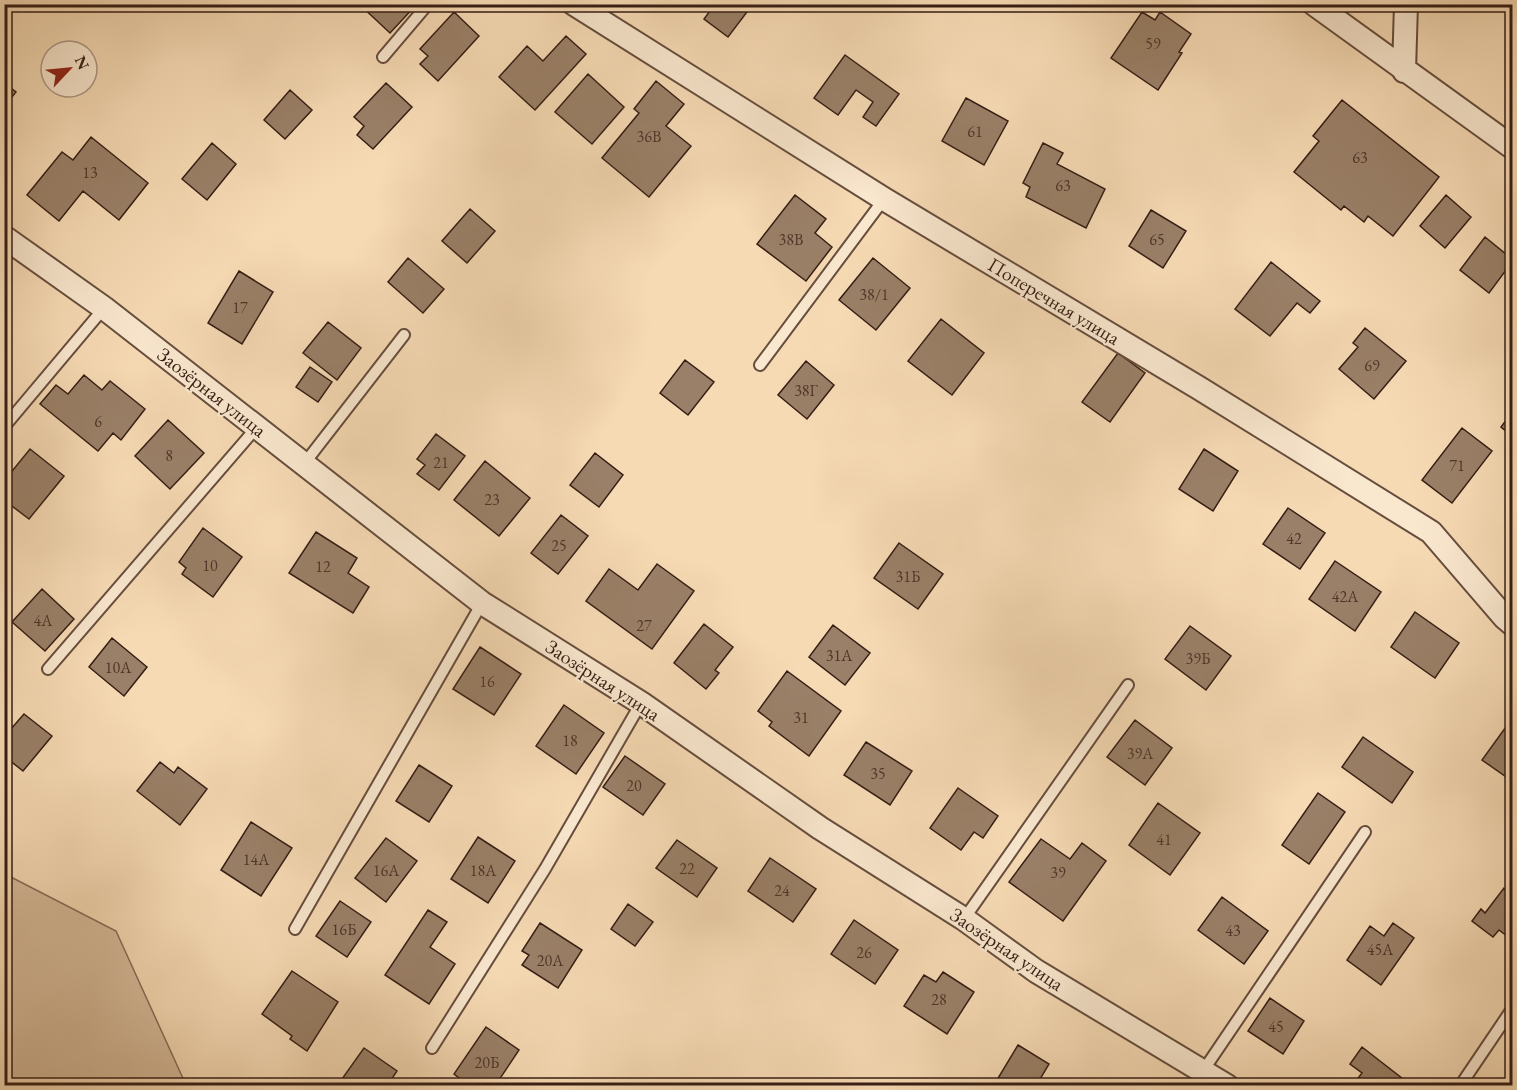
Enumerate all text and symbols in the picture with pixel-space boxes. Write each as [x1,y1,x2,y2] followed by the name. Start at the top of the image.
[1145,33,1161,54] house number: 59
[39,39,99,99] north arrow
[70,52,94,73] text: N
[967,121,983,142] house number: 61
[637,126,661,147] house number: 36В
[1352,147,1368,168] house number: 63
[82,162,98,183] house number: 13
[1055,175,1071,196] house number: 63
[779,229,803,250] house number: 38В
[1149,229,1165,250] house number: 65
[983,251,1125,351] street label: Поперечная улица
[859,284,889,305] house number: 38/1
[232,297,248,318] house number: 17
[152,341,272,443] street label: Заозёрная улица
[1364,355,1380,376] house number: 69
[794,380,819,401] house number: 38Г
[94,411,102,432] house number: 6
[165,445,173,466] house number: 8
[433,452,449,473] house number: 21
[1449,455,1465,476] house number: 71
[484,489,500,510] house number: 23
[1286,528,1302,549] house number: 42
[551,535,567,556] house number: 25
[202,555,218,576] house number: 10
[315,556,331,577] house number: 12
[896,566,920,587] house number: 31Б
[1332,586,1359,607] house number: 42А
[34,610,53,631] house number: 4А
[636,615,652,636] house number: 27
[541,633,665,727] street label: Заозёрная улица
[826,645,853,666] house number: 31А
[1186,648,1210,669] house number: 39Б
[105,657,132,678] house number: 10А
[479,671,495,692] house number: 16
[793,707,809,728] house number: 31
[562,730,578,751] house number: 18
[1127,743,1154,764] house number: 39А
[870,763,886,784] house number: 35
[626,775,642,796] house number: 20
[1156,829,1172,850] house number: 41
[243,849,270,870] house number: 14А
[679,858,695,879] house number: 22
[373,860,400,881] house number: 16А
[470,860,497,881] house number: 18А
[1050,862,1066,883] house number: 39
[774,880,790,901] house number: 24
[945,901,1069,997] street label: Заозёрная улица
[332,919,356,940] house number: 16Б
[1225,920,1241,941] house number: 43
[1367,939,1394,960] house number: 45А
[856,942,872,963] house number: 26
[537,950,564,971] house number: 20А
[931,989,947,1010] house number: 28
[1268,1016,1284,1037] house number: 45
[475,1052,499,1073] house number: 20Б

